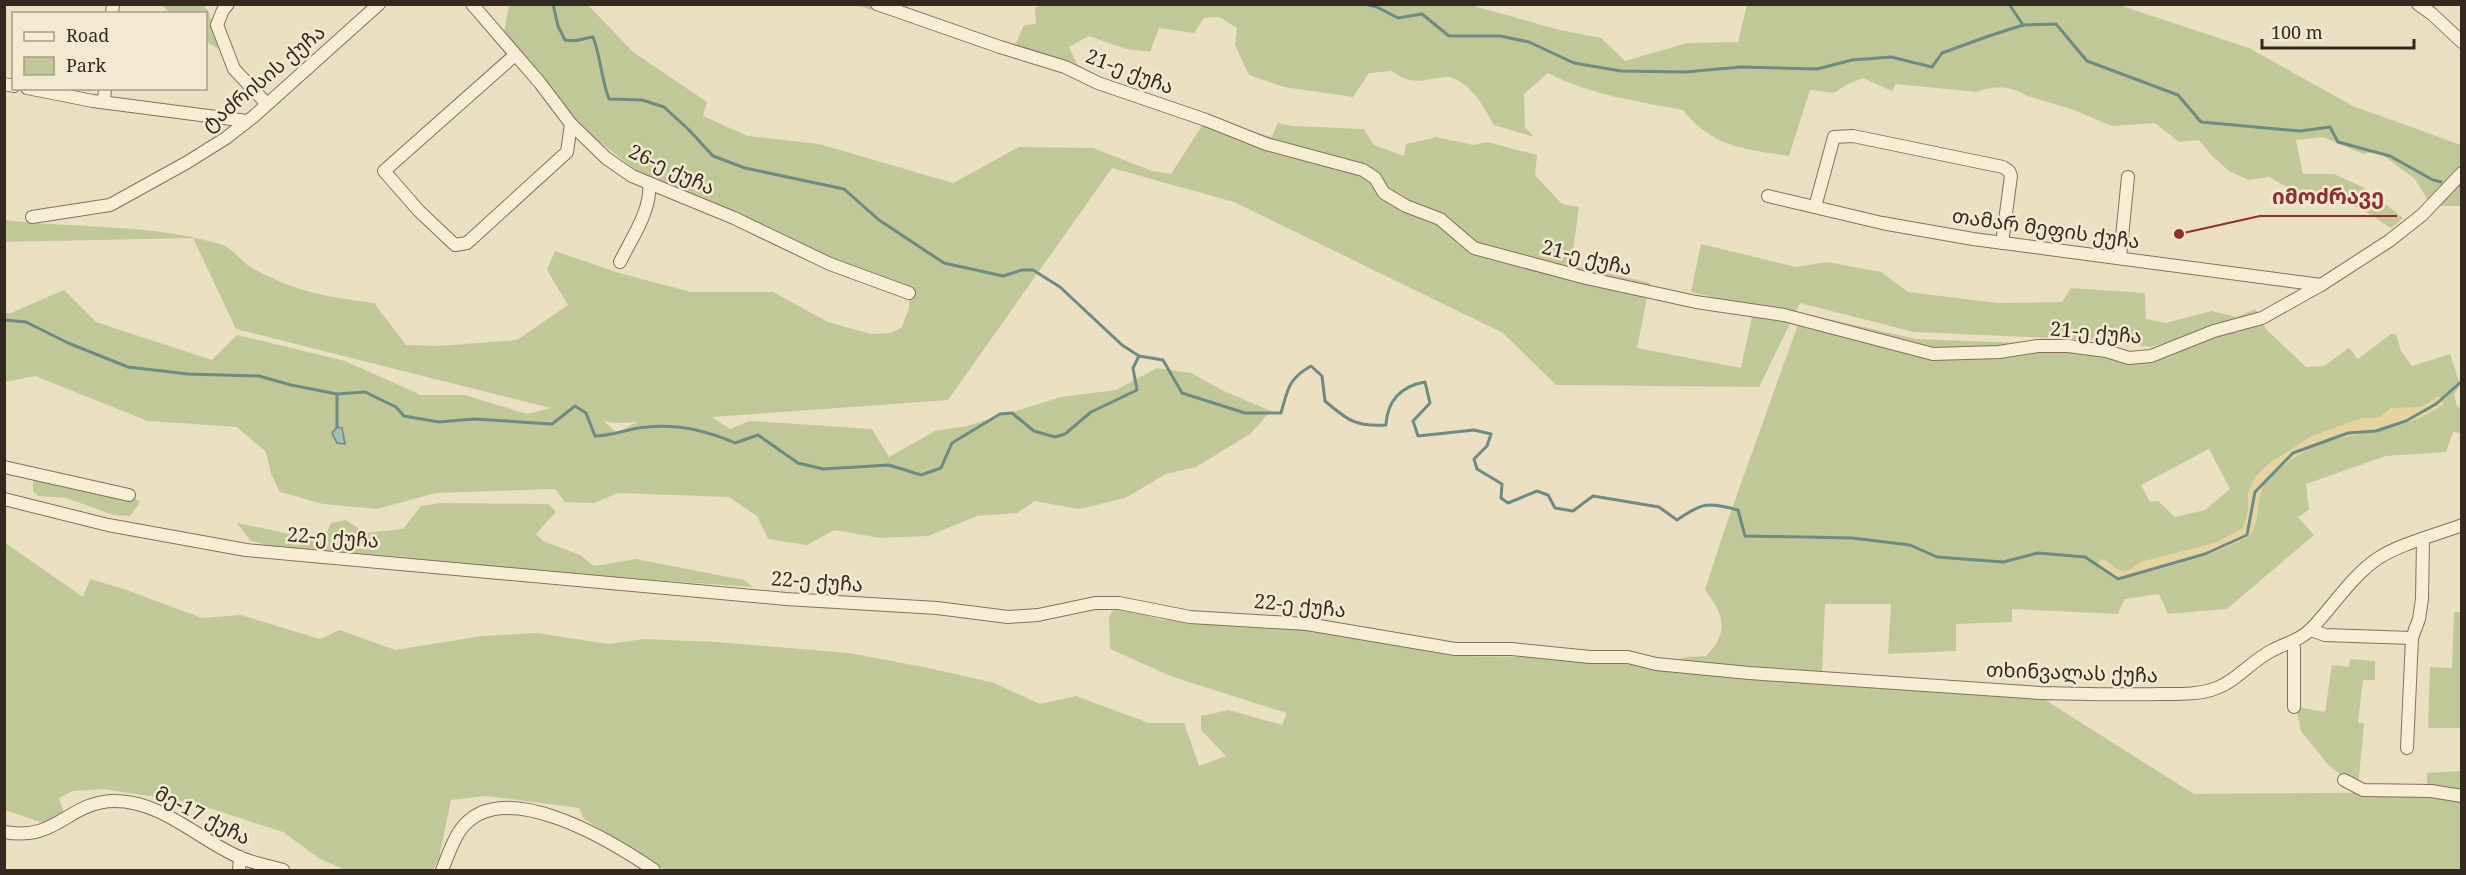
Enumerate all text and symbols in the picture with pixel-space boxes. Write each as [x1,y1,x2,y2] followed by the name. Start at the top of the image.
[12,12,207,90] legend
[2262,12,2414,50] scale bar
[196,18,330,138] street label: ტაძრისის ქუჩა
[2271,20,2323,44] text: 100 m
[66,23,109,47] text: Road
[1082,42,1178,100] street label: 21-ე ქუჩა
[66,53,106,77] text: Park
[624,137,720,201] street label: 26-ე ქუჩა
[2260,177,2397,216] callout: იმოძრავე
[2272,182,2384,210] text: იმოძრავე
[1951,201,2141,255] street label: თამარ მეფის ქუჩა
[1539,233,1635,281] street label: 21-ე ქუჩა
[2049,315,2143,349] street label: 21-ე ქუჩა
[286,520,380,554] street label: 22-ე ქუჩა
[770,564,864,598] street label: 22-ე ქუჩა
[1253,587,1347,623] street label: 22-ე ქუჩა
[1986,656,2158,688] street label: თხინვალას ქუჩა
[151,779,255,851] street label: მე-17 ქუჩა

